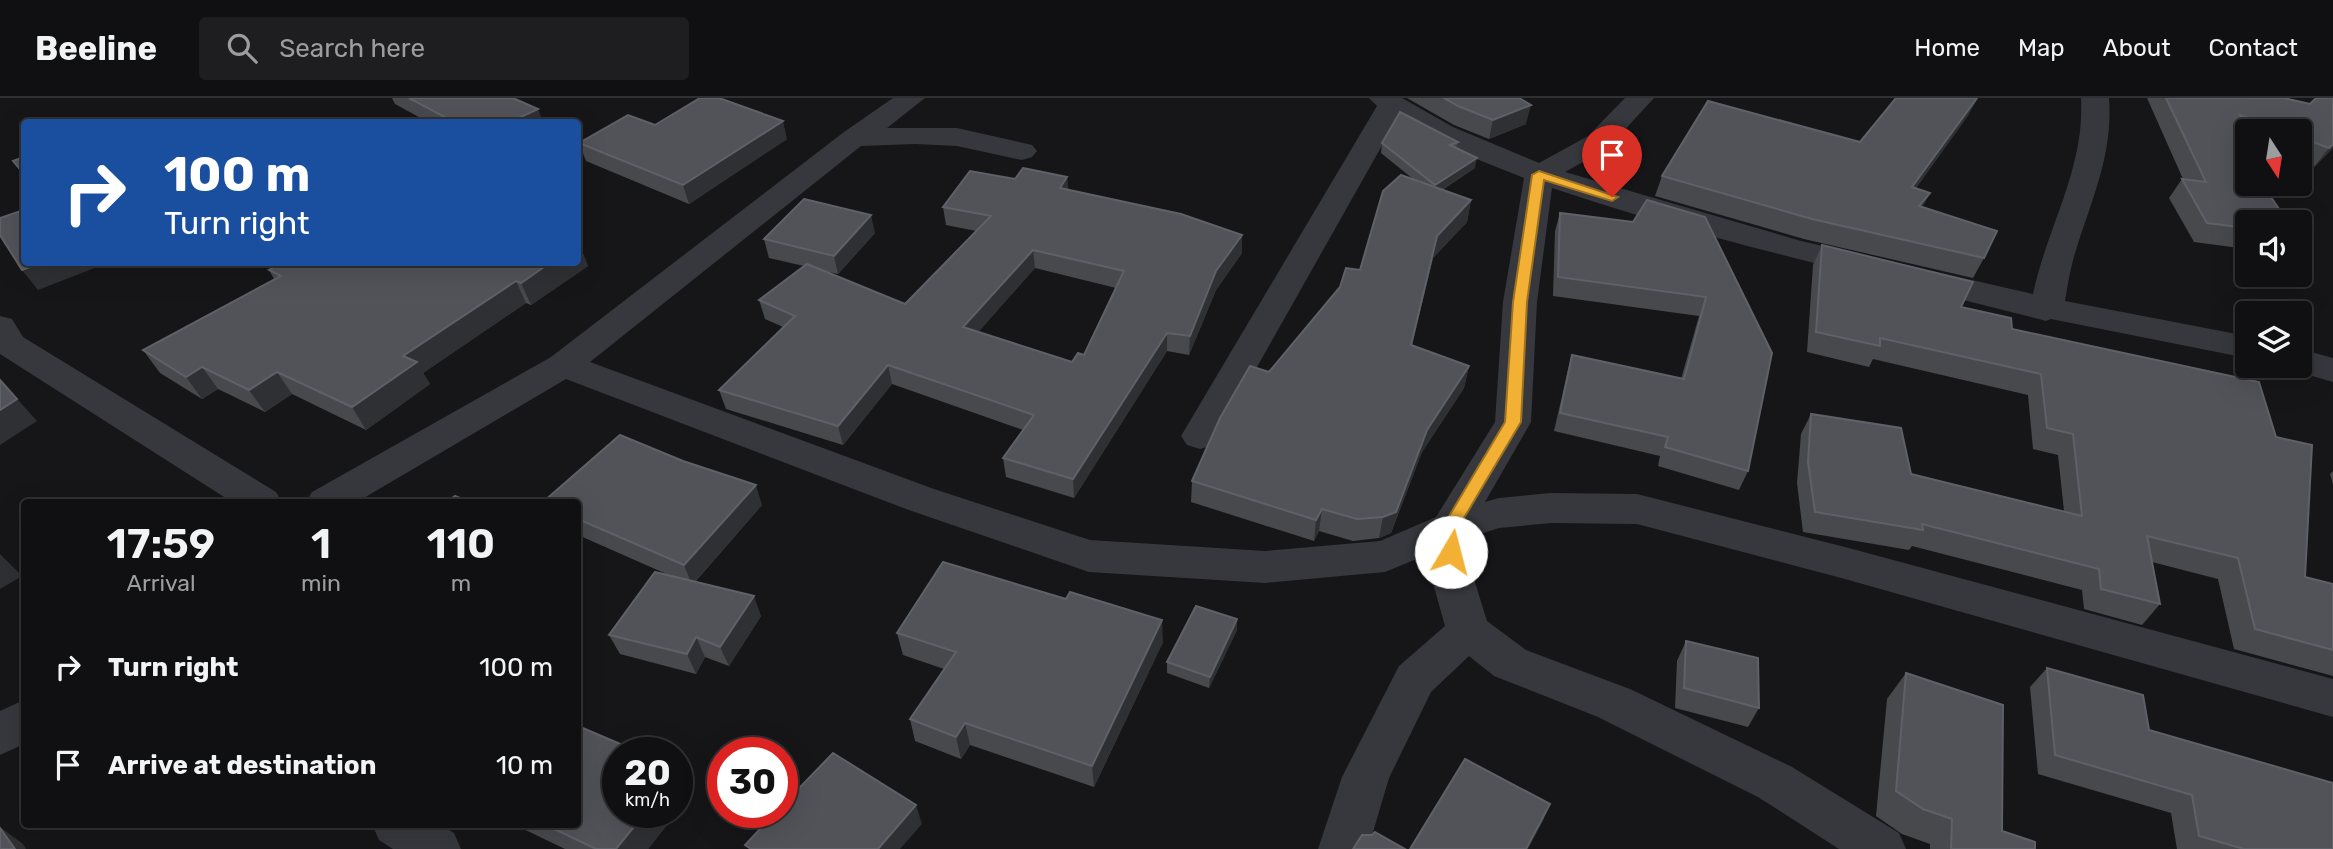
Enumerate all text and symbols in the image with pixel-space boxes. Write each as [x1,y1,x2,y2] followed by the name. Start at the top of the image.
[199,17,689,80] search box
[35,29,157,68] text: Beeline
[223,29,261,67] icon: search
[279,33,425,64] text: Search here
[1914,34,1980,62] text: Home
[2018,34,2065,62] text: Map
[2103,34,2171,62] text: About
[2209,34,2298,62] text: Contact
[2235,119,2312,196] north arrow
[2235,119,2312,378] map controls
[1582,125,1642,197] pin
[1593,136,1631,174] icon: arrive
[164,145,310,203] text: 100 m
[49,147,140,238] icon: right
[164,204,309,242] text: Turn right
[2235,210,2312,287] button: sound
[2235,301,2312,378] button: layers
[1414,515,1488,589] position arrow
[107,519,215,569] text: 17:59
[311,519,331,569] text: 1
[427,519,495,569] text: 110
[127,569,196,597] text: Arrival
[301,569,341,597] text: min
[451,569,471,597] text: m
[49,648,87,686] icon: right
[108,652,238,683] text: Turn right
[479,652,553,683] text: 100 m
[707,737,798,828] speed limit sign: 30
[49,746,87,784] icon: arrive
[108,750,376,781] text: Arrive at destination
[496,750,553,781] text: 10 m
[624,752,671,794] text: 20
[625,789,670,811] text: km/h

